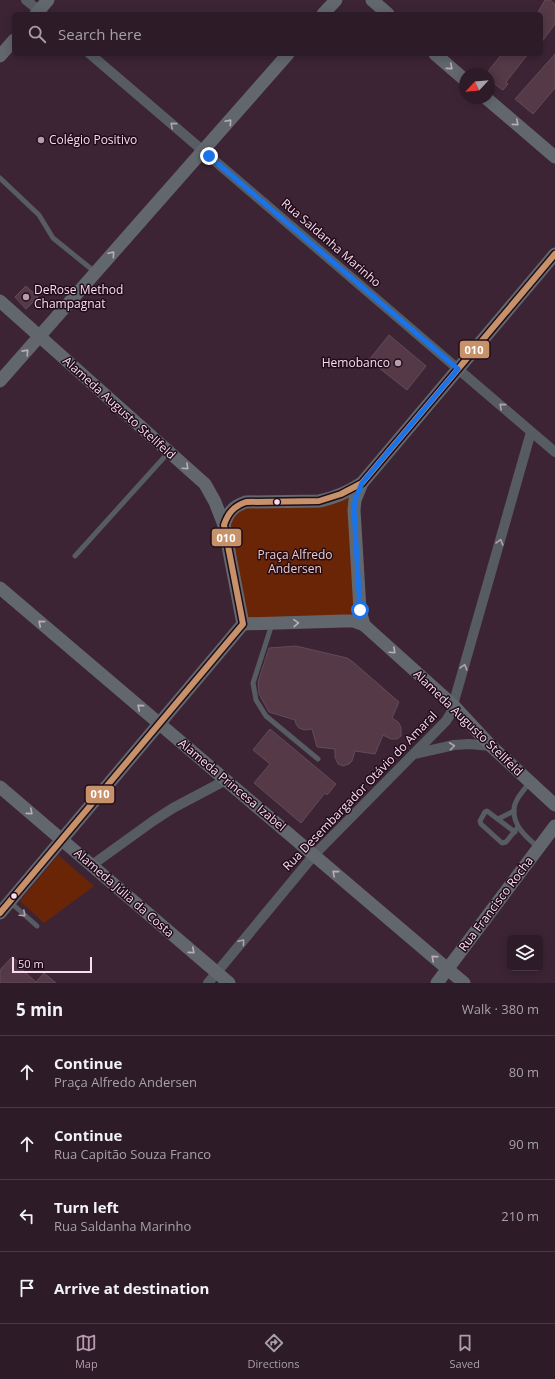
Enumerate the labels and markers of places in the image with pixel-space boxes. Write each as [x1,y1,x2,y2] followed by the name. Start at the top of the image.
[49,131,137,148] place label: Colégio Positivo
[36,135,46,145] marker: Colégio Positivo
[34,281,123,312] place label: DeRose Method Champagnat
[21,292,31,302] marker: DeRose Method Champagnat
[322,354,390,371] place label: Hemobanco
[393,358,403,368] marker: Hemobanco
[272,497,282,507] unlabelled marker
[9,891,19,901] unlabelled marker

